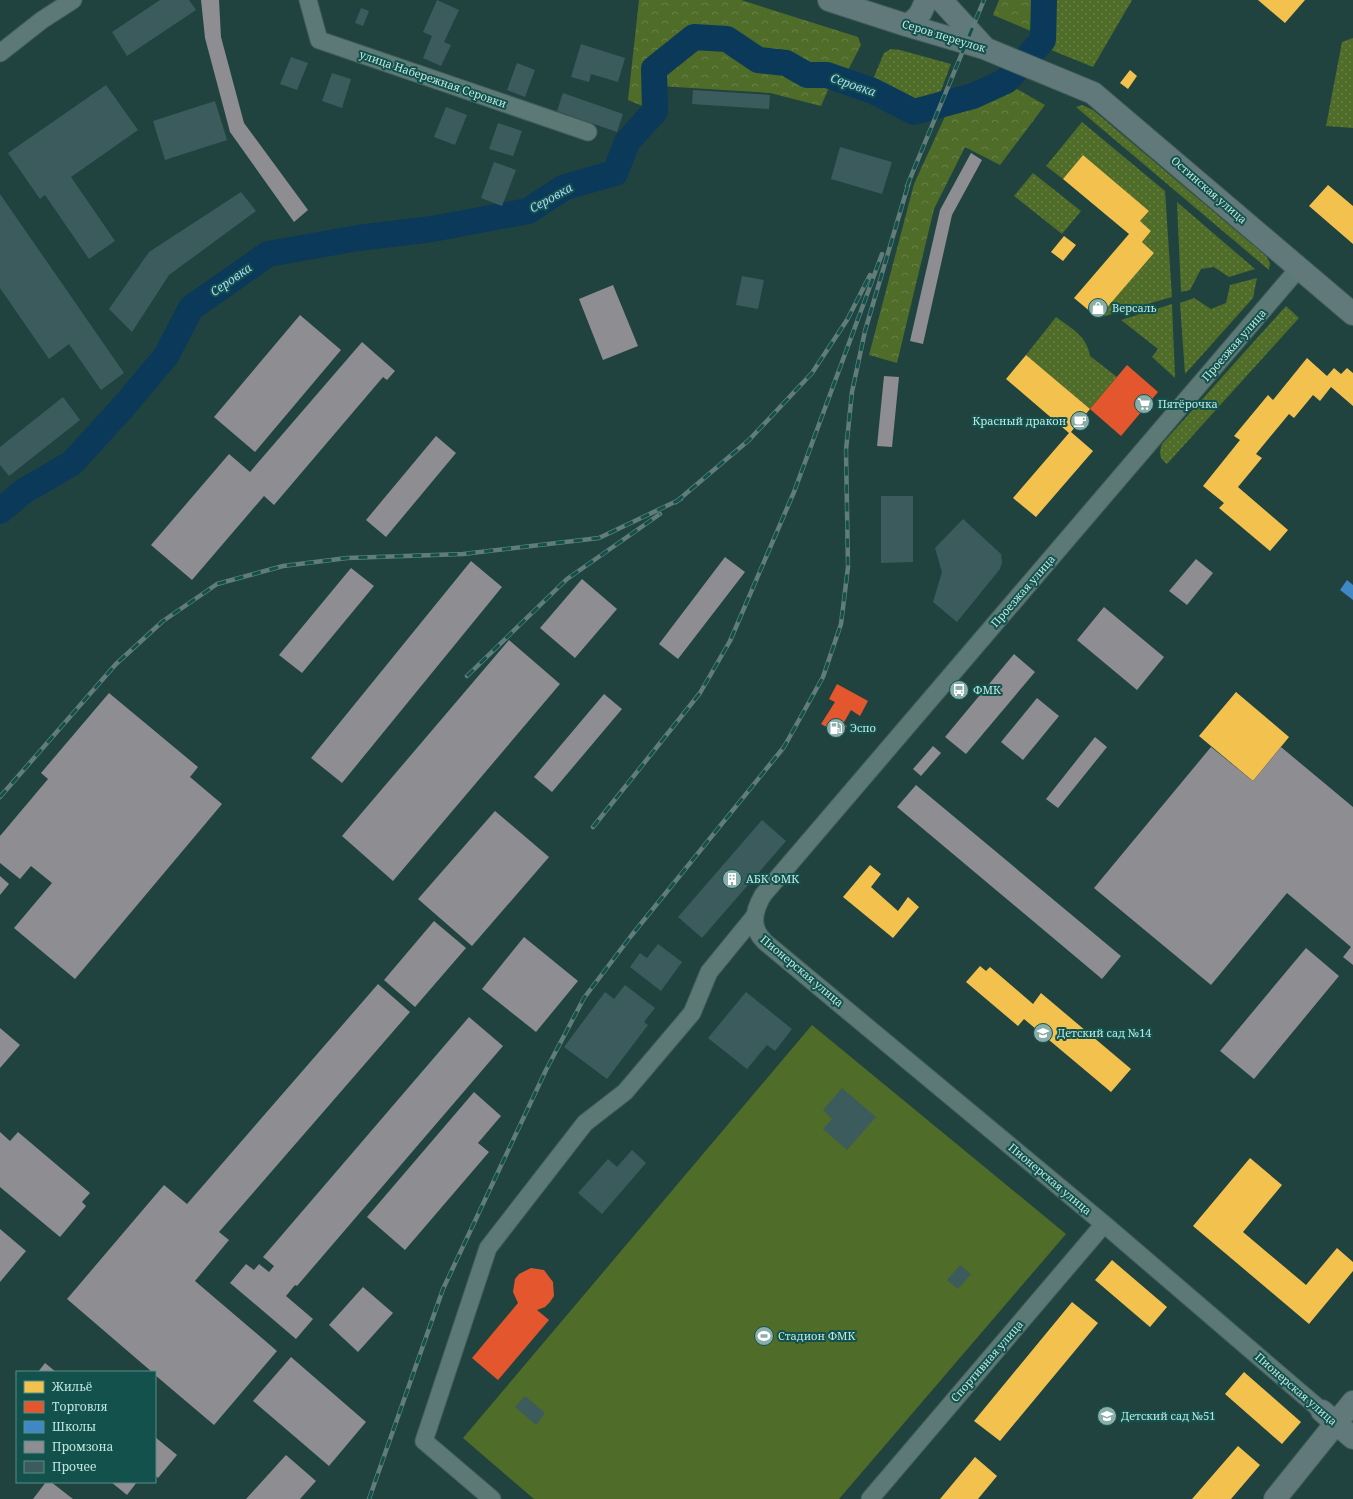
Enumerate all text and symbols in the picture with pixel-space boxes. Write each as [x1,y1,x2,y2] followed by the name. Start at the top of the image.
[900,16,988,56] street label: Серов переулок
[358,46,509,111] street label: улица Набережная Серовки
[828,69,878,100] water label: Серовка
[1168,153,1250,227] street label: Остинская улица
[526,179,576,216] water label: Серовка
[207,259,255,300] water label: Серовка
[1087,297,1109,319] shop icon: Версаль
[1112,300,1157,315] place label: Версаль
[1198,305,1269,384] street label: Проезжая улица
[1133,393,1155,415] supermarket icon: Пятёрочка
[1158,396,1218,411] place label: Пятёрочка
[1069,410,1091,432] cafe icon: Красный дракон
[973,413,1066,428] place label: Красный дракон
[987,551,1058,630] street label: Проезжая улица
[948,679,970,701] bus stop icon: ФМК
[973,682,1001,697] place label: ФМК
[825,717,847,739] fuel station icon: Эспо
[850,720,876,735] place label: Эспо
[721,868,743,890] building icon: АБК ФМК
[746,871,799,886] place label: АБК ФМК
[758,931,847,1010] street label: Пионерская улица
[1032,1022,1054,1044] school or university icon: Детский сад №14
[1057,1025,1151,1040] place label: Детский сад №14
[1006,1139,1095,1218] street label: Пионерская улица
[947,1317,1026,1405] street label: Спортивная улица
[753,1325,775,1347] sports icon: Стадион ФМК
[778,1328,856,1343] place label: Стадион ФМК
[1252,1349,1340,1428] street label: Пионерская улица
[16,1371,156,1483] legend
[51,1378,92,1395] text: Жильё
[52,1398,108,1415] text: Торговля
[1096,1405,1118,1427] school or university icon: Детский сад №51
[1121,1408,1215,1423] place label: Детский сад №51
[52,1418,96,1435] text: Школы
[52,1438,114,1455] text: Промзона
[52,1458,96,1475] text: Прочее

